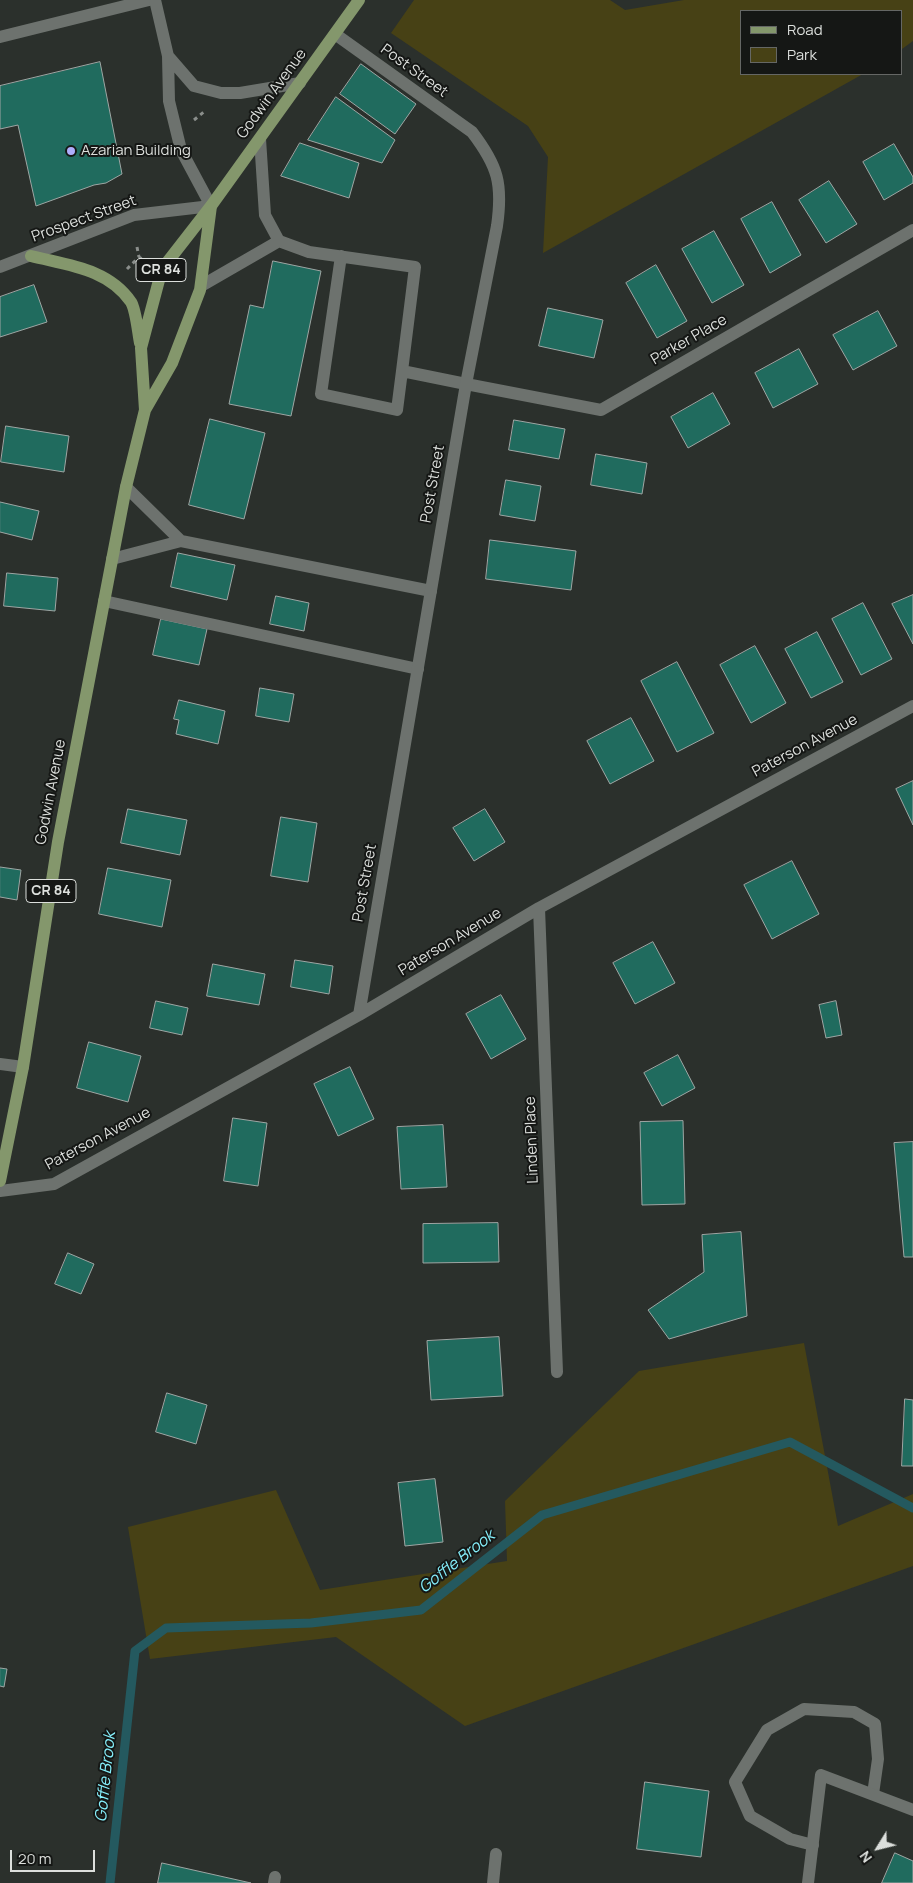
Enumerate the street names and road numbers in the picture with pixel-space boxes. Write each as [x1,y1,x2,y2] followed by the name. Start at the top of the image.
[377,41,451,101] street label: Post Street
[233,46,311,142] street label: Godwin Avenue
[29,192,139,246] street label: Prospect Street
[136,258,186,282] road number: CR 84
[648,311,730,369] street label: Parker Place
[417,444,449,524] street label: Post Street
[749,711,861,781] street label: Paterson Avenue
[32,738,70,846] street label: Godwin Avenue
[349,843,381,923] street label: Post Street
[26,879,76,902] road number: CR 84
[395,904,505,980] street label: Paterson Avenue
[521,1096,543,1184] street label: Linden Place
[42,1104,154,1174] street label: Paterson Avenue

